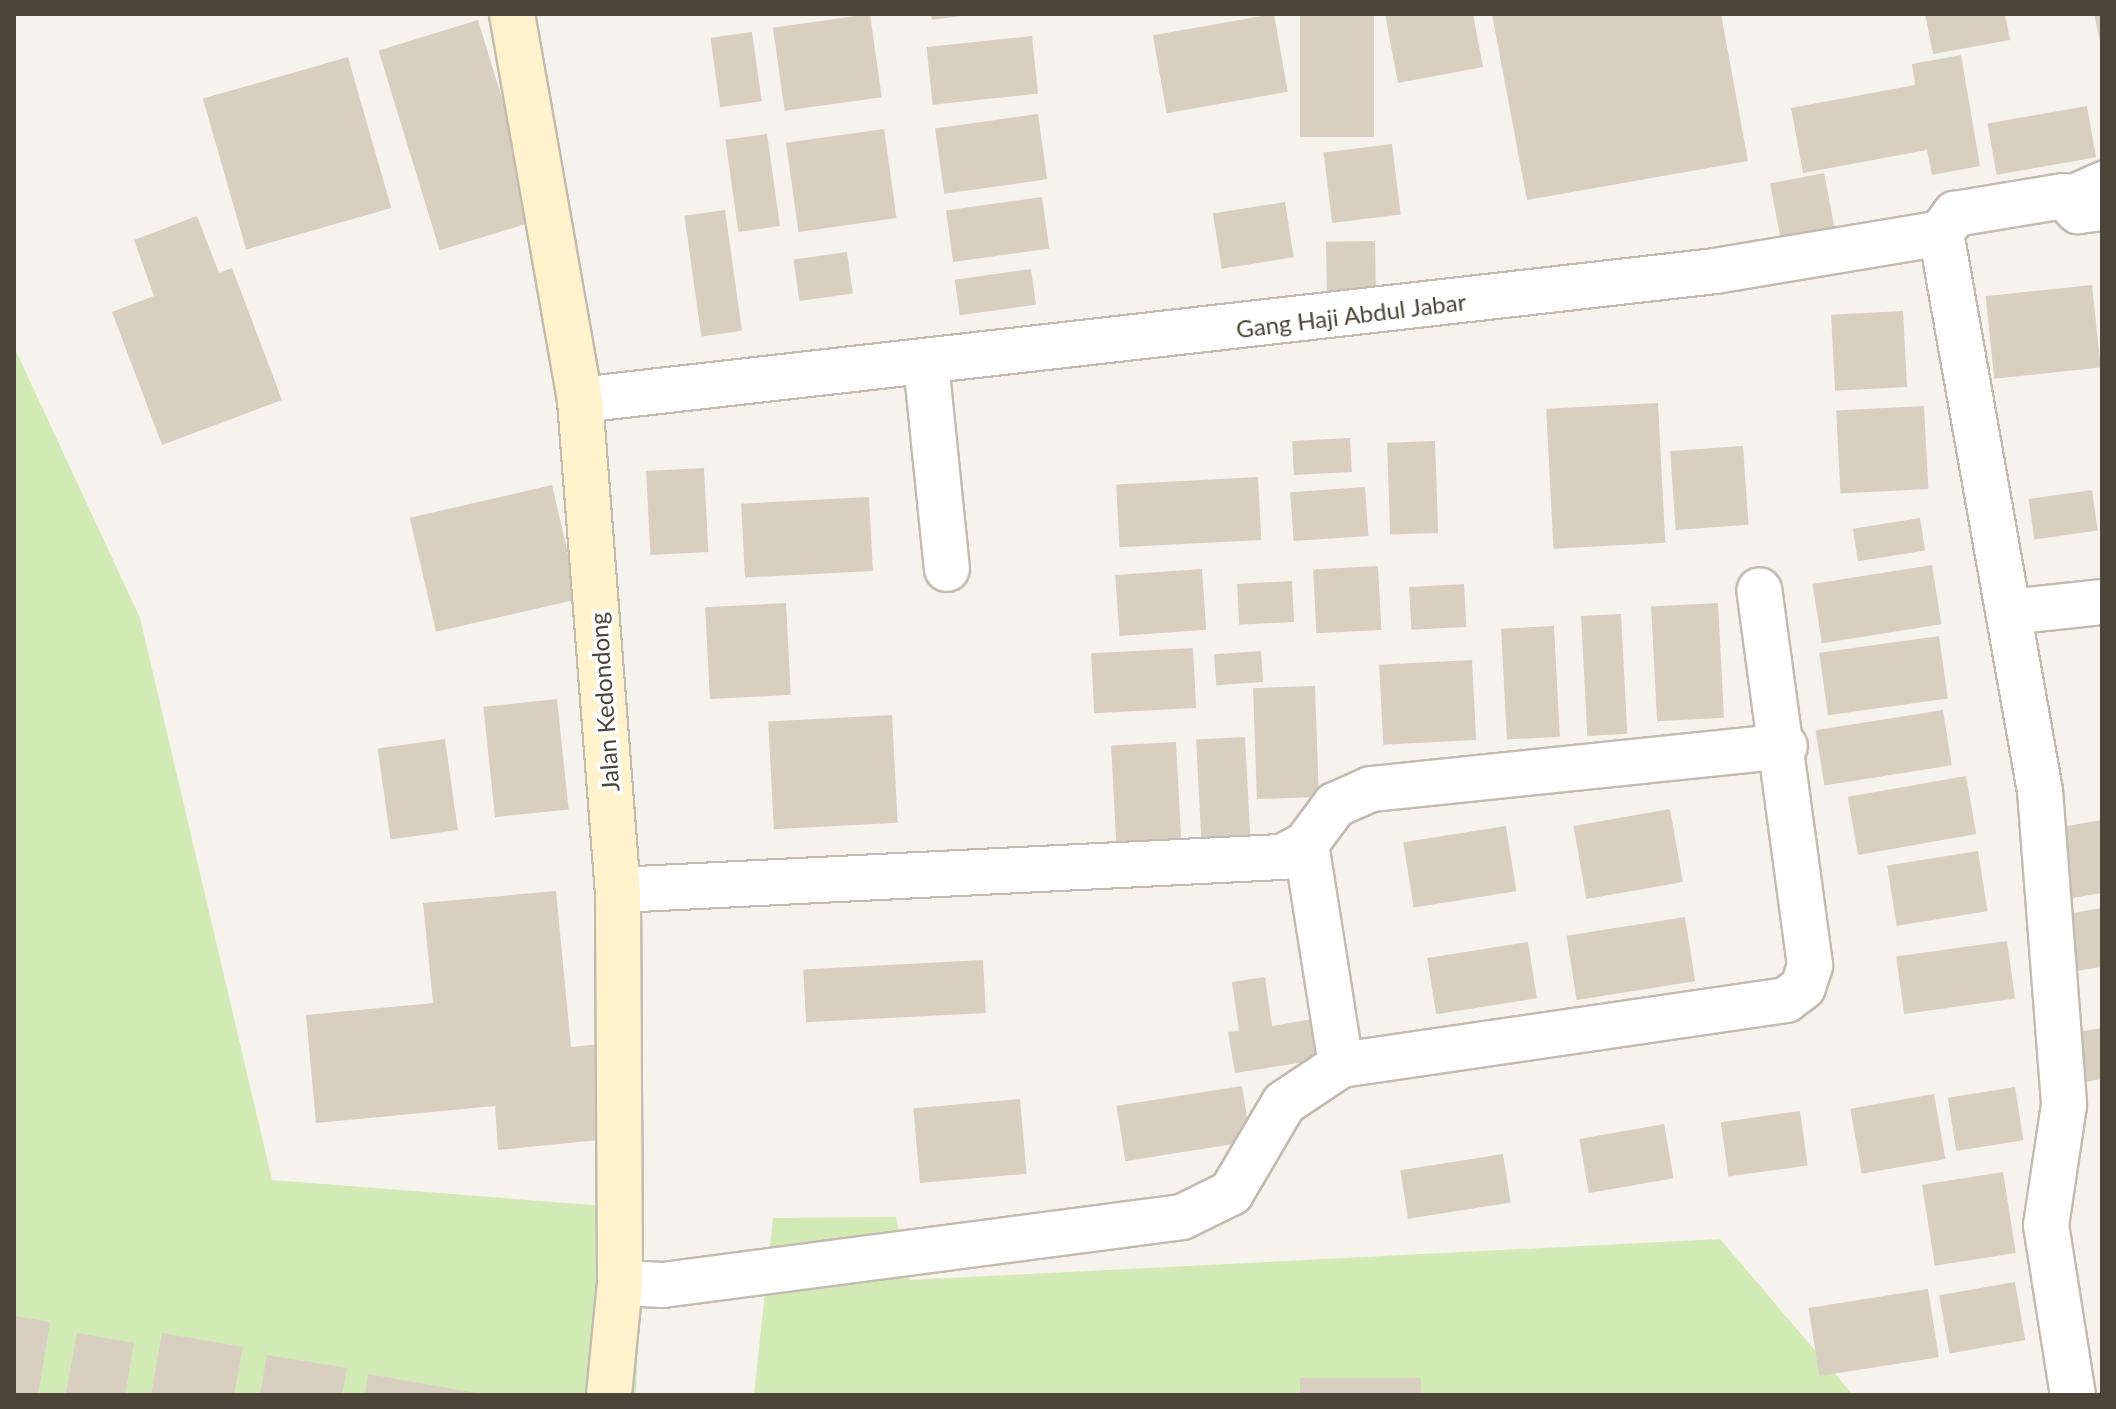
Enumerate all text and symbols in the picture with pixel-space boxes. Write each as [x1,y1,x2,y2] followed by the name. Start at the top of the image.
[1234,287,1468,343] street label: Gang Haji Abdul Jabar
[583,611,625,793] street label: Jalan Kedondong

